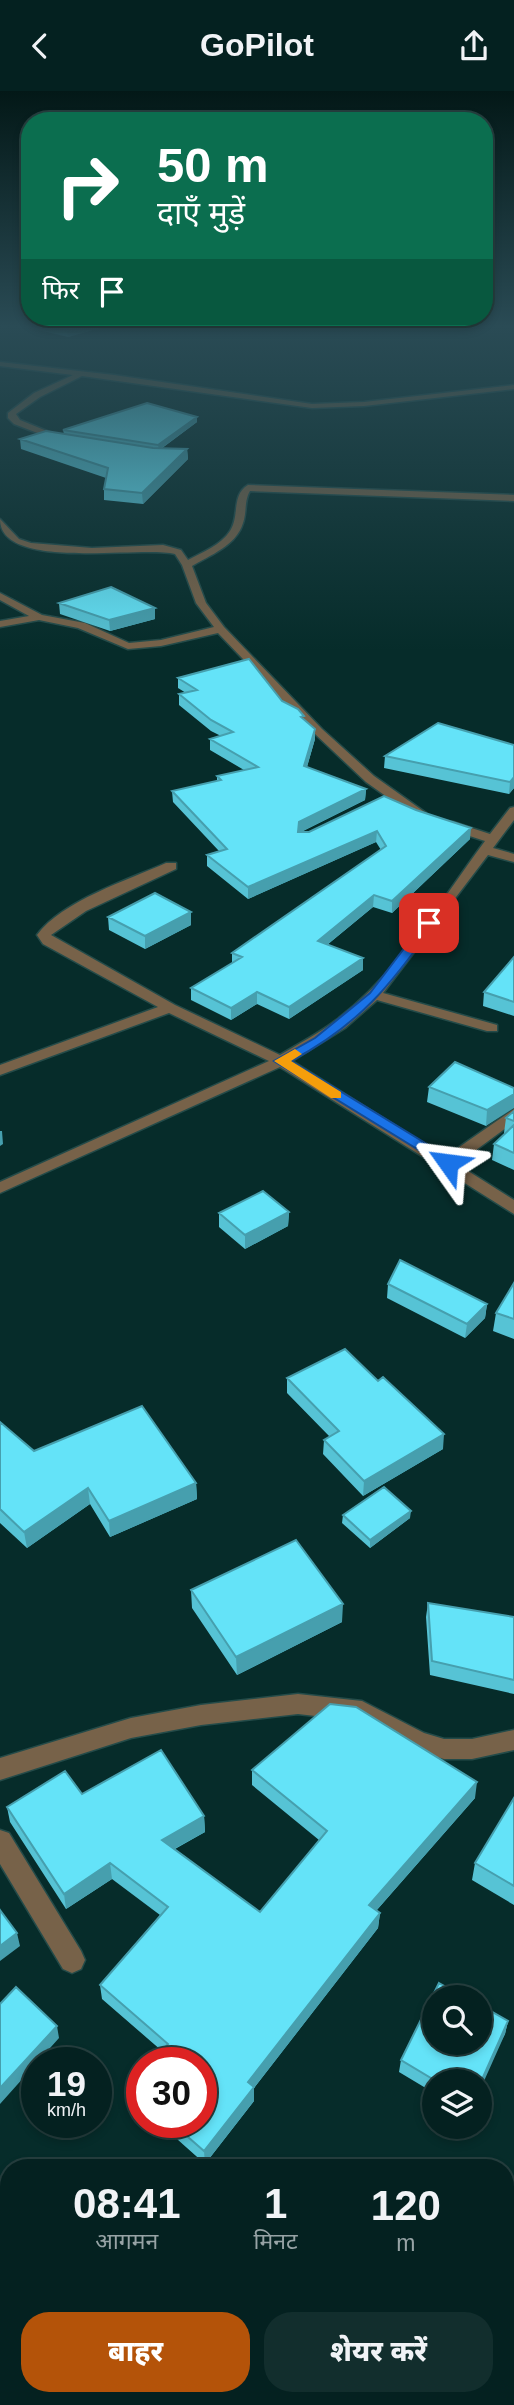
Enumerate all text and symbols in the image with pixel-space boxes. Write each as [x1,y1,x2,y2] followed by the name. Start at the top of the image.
[21,27,59,65] icon: back
[200,27,314,63] text: GoPilot
[455,27,493,65] icon: share
[157,138,269,192] text: 50 m
[42,140,133,231] icon: right
[157,195,245,231] text: दाएँ मुड़ें
[93,273,131,311] icon: arrive
[42,275,79,305] text: फिर
[399,893,459,953] pin
[410,904,448,942] icon: arrive
[411,1126,485,1200] position arrow
[422,1985,492,2139] map controls
[422,1985,492,2055] button: search
[126,2047,217,2138] speed limit sign: 30
[47,2064,86,2103] text: 19
[422,2069,492,2139] button: layers
[47,2100,86,2120] text: km/h
[73,2180,181,2227] text: 08:41
[264,2180,287,2227] text: 1
[371,2182,441,2229] text: 120
[95,2228,158,2254] text: आगमन
[254,2228,298,2254] text: मिनट
[396,2230,415,2256] text: m
[21,2312,250,2392] button: बाहर
[264,2312,493,2392] button: शेयर करें

